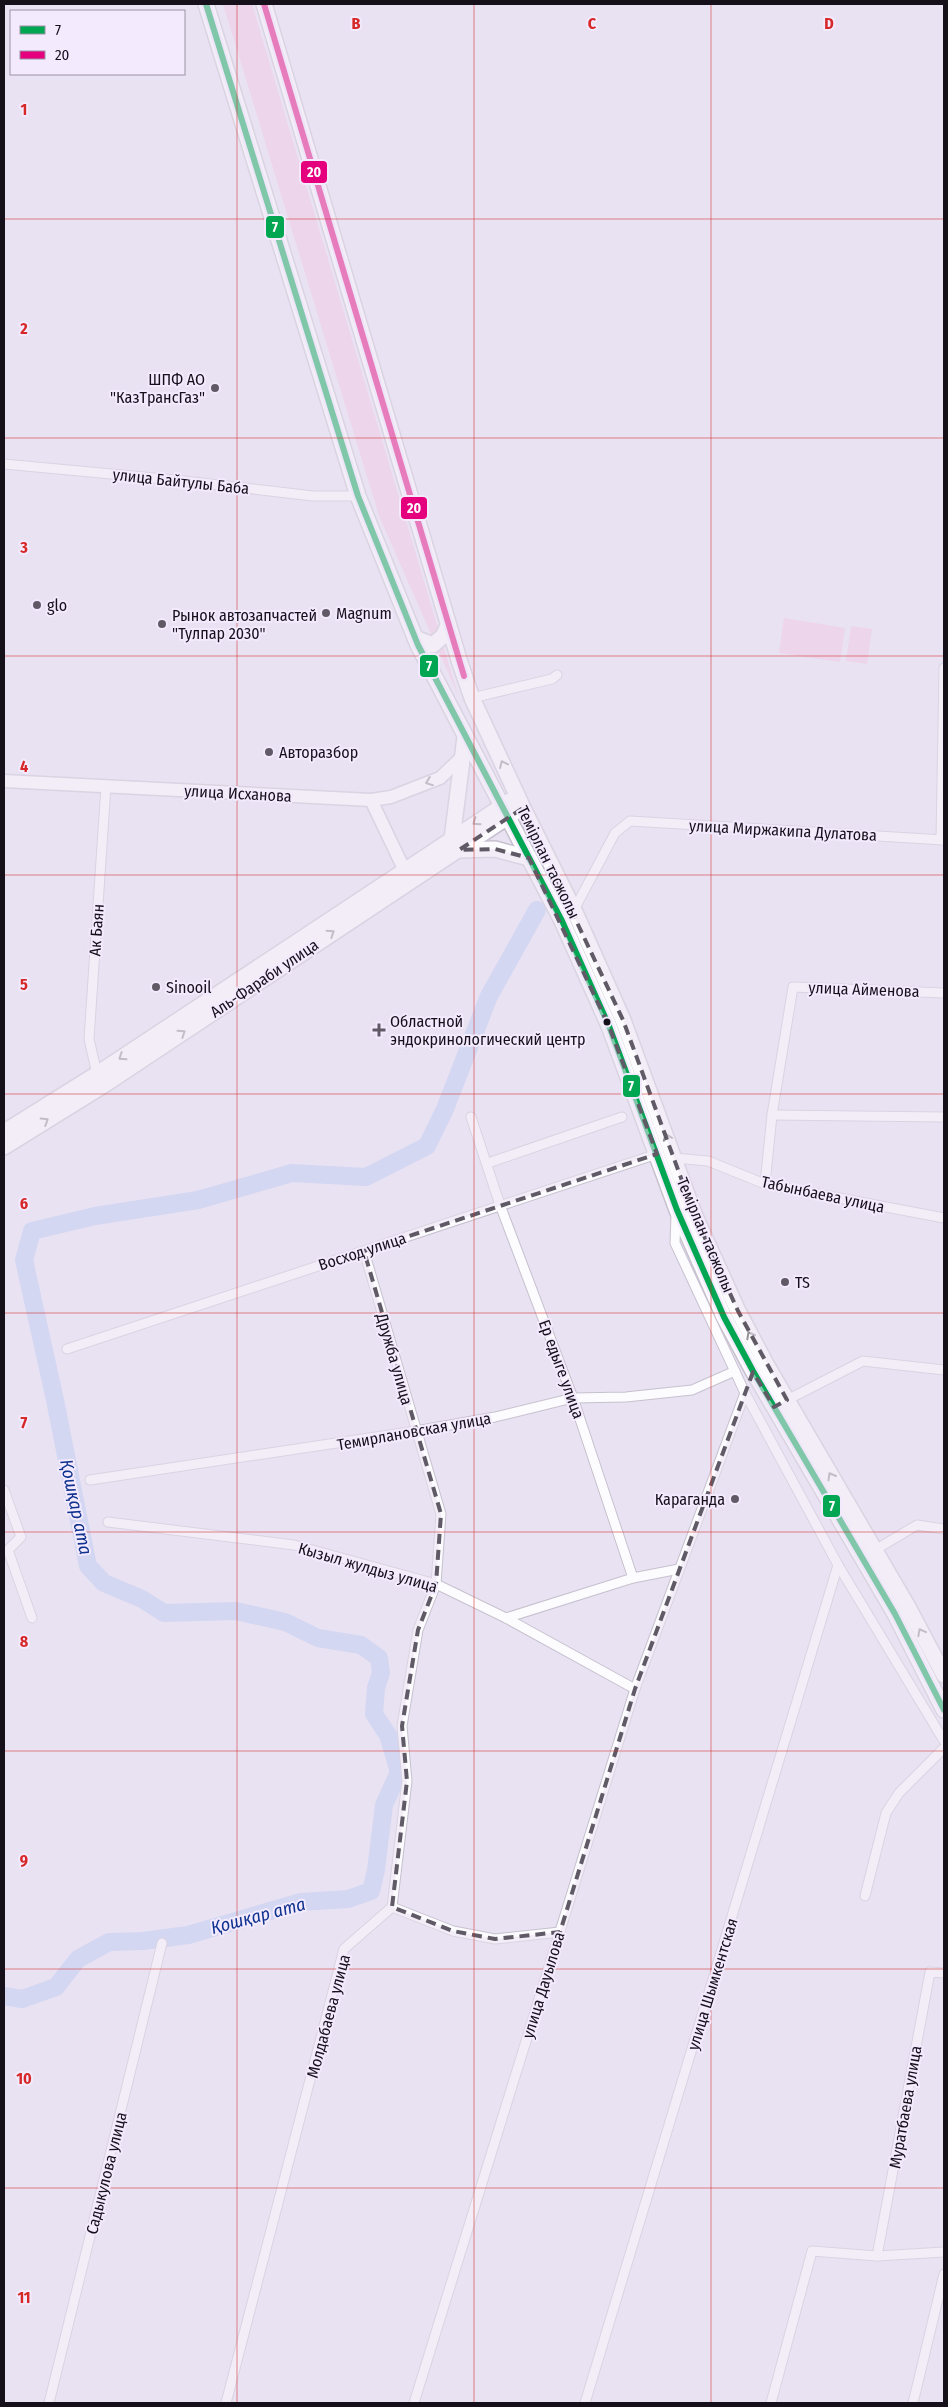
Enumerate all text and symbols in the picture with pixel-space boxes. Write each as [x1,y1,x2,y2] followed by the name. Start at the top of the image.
[10,10,185,75] legend
[352,14,361,33] text: B
[588,14,597,33] text: C
[824,14,834,33] text: D
[55,21,61,39] text: 7
[55,46,69,64] text: 20
[21,100,27,119] text: 1
[300,160,328,184] line badge: 20
[306,164,321,181] text: 20
[265,215,285,239] line badge: 7
[272,219,278,236] text: 7
[19,319,28,338] text: 2
[110,370,205,407] place label: ШПФ АО "КазТрансГаз"
[209,382,221,394] marker: ШПФ АО "КазТрансГаз"
[112,465,250,498] street label: улица Байтулы Баба
[400,496,428,520] line badge: 20
[406,500,421,517] text: 20
[19,538,28,557] text: 3
[47,596,67,615] place label: glo
[31,599,43,611] marker: glo
[336,604,392,623] place label: Magnum
[172,606,317,643] place label: Рынок автозапчастей "Тулпар 2030"
[320,607,332,619] marker: Magnum
[156,618,168,630] marker: Рынок автозапчастей "Тулпар 2030"
[419,654,439,678] line badge: 7
[426,658,432,675] text: 7
[279,743,358,762] place label: Авторазбор
[263,746,275,758] marker: Авторазбор
[20,757,28,776] text: 4
[498,760,509,769] one-way arrow
[425,776,434,786] one-way arrow
[184,781,292,806] street label: улица Исханова
[513,803,584,922] street label: Темірлан тасжолы
[473,816,482,825] one-way arrow
[689,816,877,845] street label: улица Миржакипа Дулатова
[85,903,108,957] street label: Ак Баян
[326,930,335,939] one-way arrow
[207,935,322,1022] street label: Аль-Фараби улица
[20,975,28,994] text: 5
[166,978,212,997] place label: Sinooil
[808,978,920,1001] street label: улица Айменова
[150,981,162,993] marker: Sinooil
[390,1012,586,1049] place label: Областной эндокринологический центр
[602,1017,612,1027] unlabelled marker
[372,1023,386,1037] marker: Областной эндокринологический центр
[176,1030,185,1039] one-way arrow
[119,1051,128,1060] one-way arrow
[622,1074,641,1098] line badge: 7
[628,1078,634,1095] text: 7
[40,1118,49,1128] one-way arrow
[663,1133,673,1142] one-way arrow
[760,1172,886,1217] street label: Табынбаева улица
[673,1175,738,1295] street label: Темірлан тасжолы
[20,1194,28,1213] text: 6
[316,1228,409,1275] street label: Восход улица
[795,1273,810,1292] place label: TS
[779,1276,791,1288] marker: TS
[372,1310,417,1407] street label: Дружба улица
[535,1317,588,1421] street label: Ер едыге улица
[747,1331,757,1340] one-way arrow
[336,1409,493,1454] street label: Темирлановская улица
[21,1413,28,1432] text: 7
[55,1457,97,1557] water label: Қошқар ата
[828,1472,838,1481] one-way arrow
[655,1490,725,1509] place label: Караганда
[729,1493,741,1505] marker: Караганда
[822,1494,841,1518] line badge: 7
[829,1498,835,1515] text: 7
[296,1539,440,1597] street label: Кызыл жулдыз улица
[917,1628,927,1637] one-way arrow
[20,1632,29,1651] text: 8
[20,1851,28,1870] text: 9
[208,1893,308,1939] water label: Қошқар ата
[683,1916,742,2053] street label: улица Шымкентская
[518,1929,569,2041] street label: улица Дауылова
[303,1952,354,2080] street label: Молдабаева улица
[885,2044,926,2170] street label: Муратбаева улица
[16,2069,32,2088] text: 10
[82,2110,131,2236] street label: Садыкулова улица
[17,2288,31,2307] text: 11

